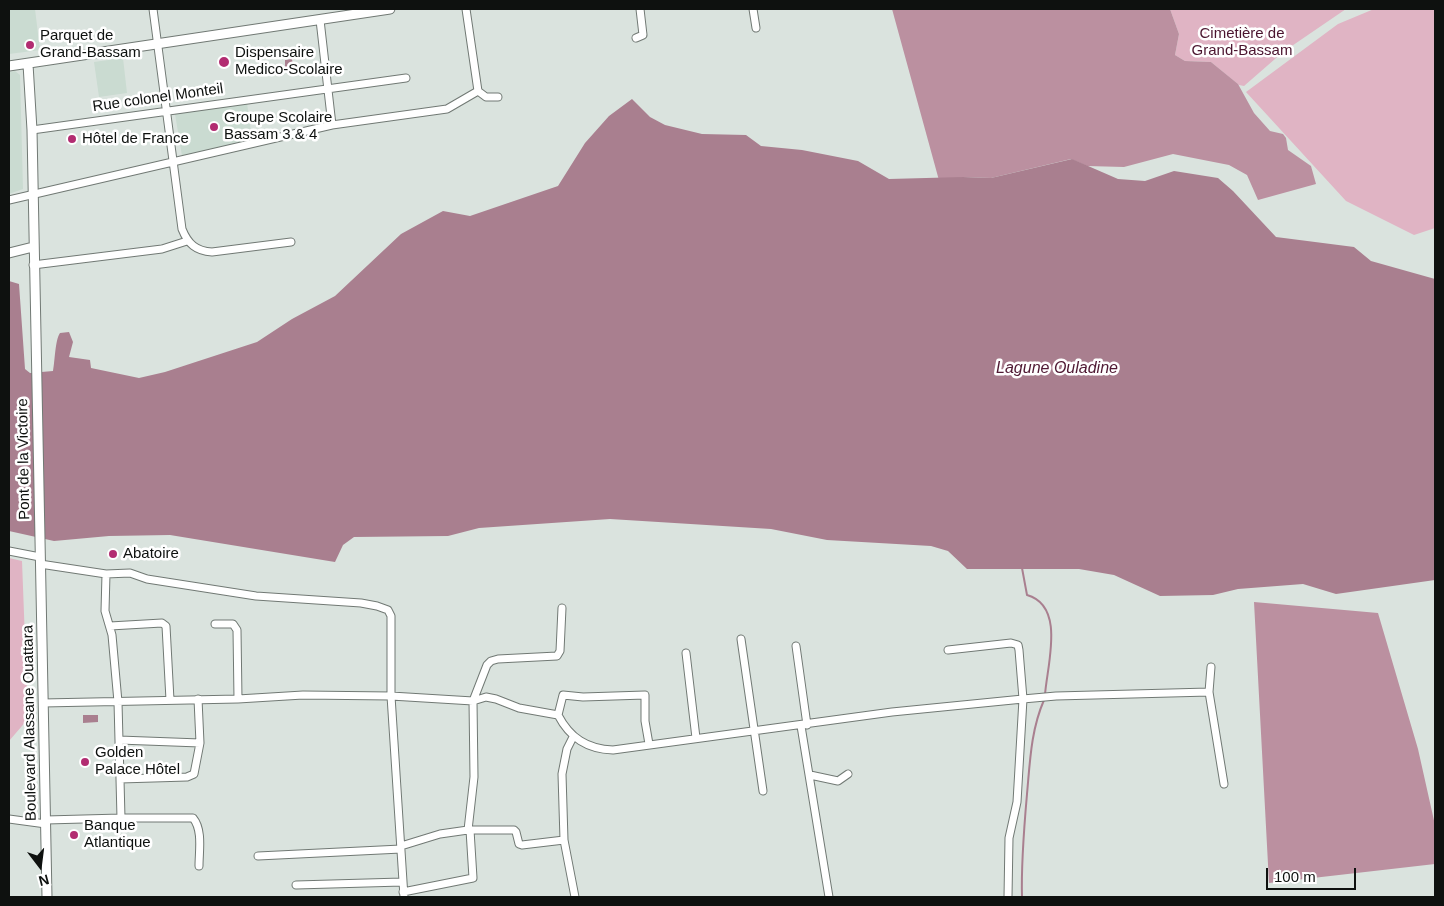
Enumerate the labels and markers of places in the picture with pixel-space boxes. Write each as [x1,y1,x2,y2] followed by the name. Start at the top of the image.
[40,27,141,62] place label: Parquet de Grand-Bassam
[24,39,36,51] marker: Parquet de Grand-Bassam
[235,44,343,79] place label: Dispensaire Medico-Scolaire
[217,55,231,69] marker: Dispensaire Medico-Scolaire
[224,109,332,144] place label: Groupe Scolaire Bassam 3 & 4
[208,121,220,133] marker: Groupe Scolaire Bassam 3 & 4
[82,130,189,148] place label: Hôtel de France
[66,133,78,145] marker: Hôtel de France
[123,545,179,563] place label: Abatoire
[107,548,119,560] marker: Abatoire
[95,744,180,779] place label: Golden Palace Hôtel
[79,756,91,768] marker: Golden Palace Hôtel
[84,817,151,852] place label: Banque Atlantique
[68,829,80,841] marker: Banque Atlantique

